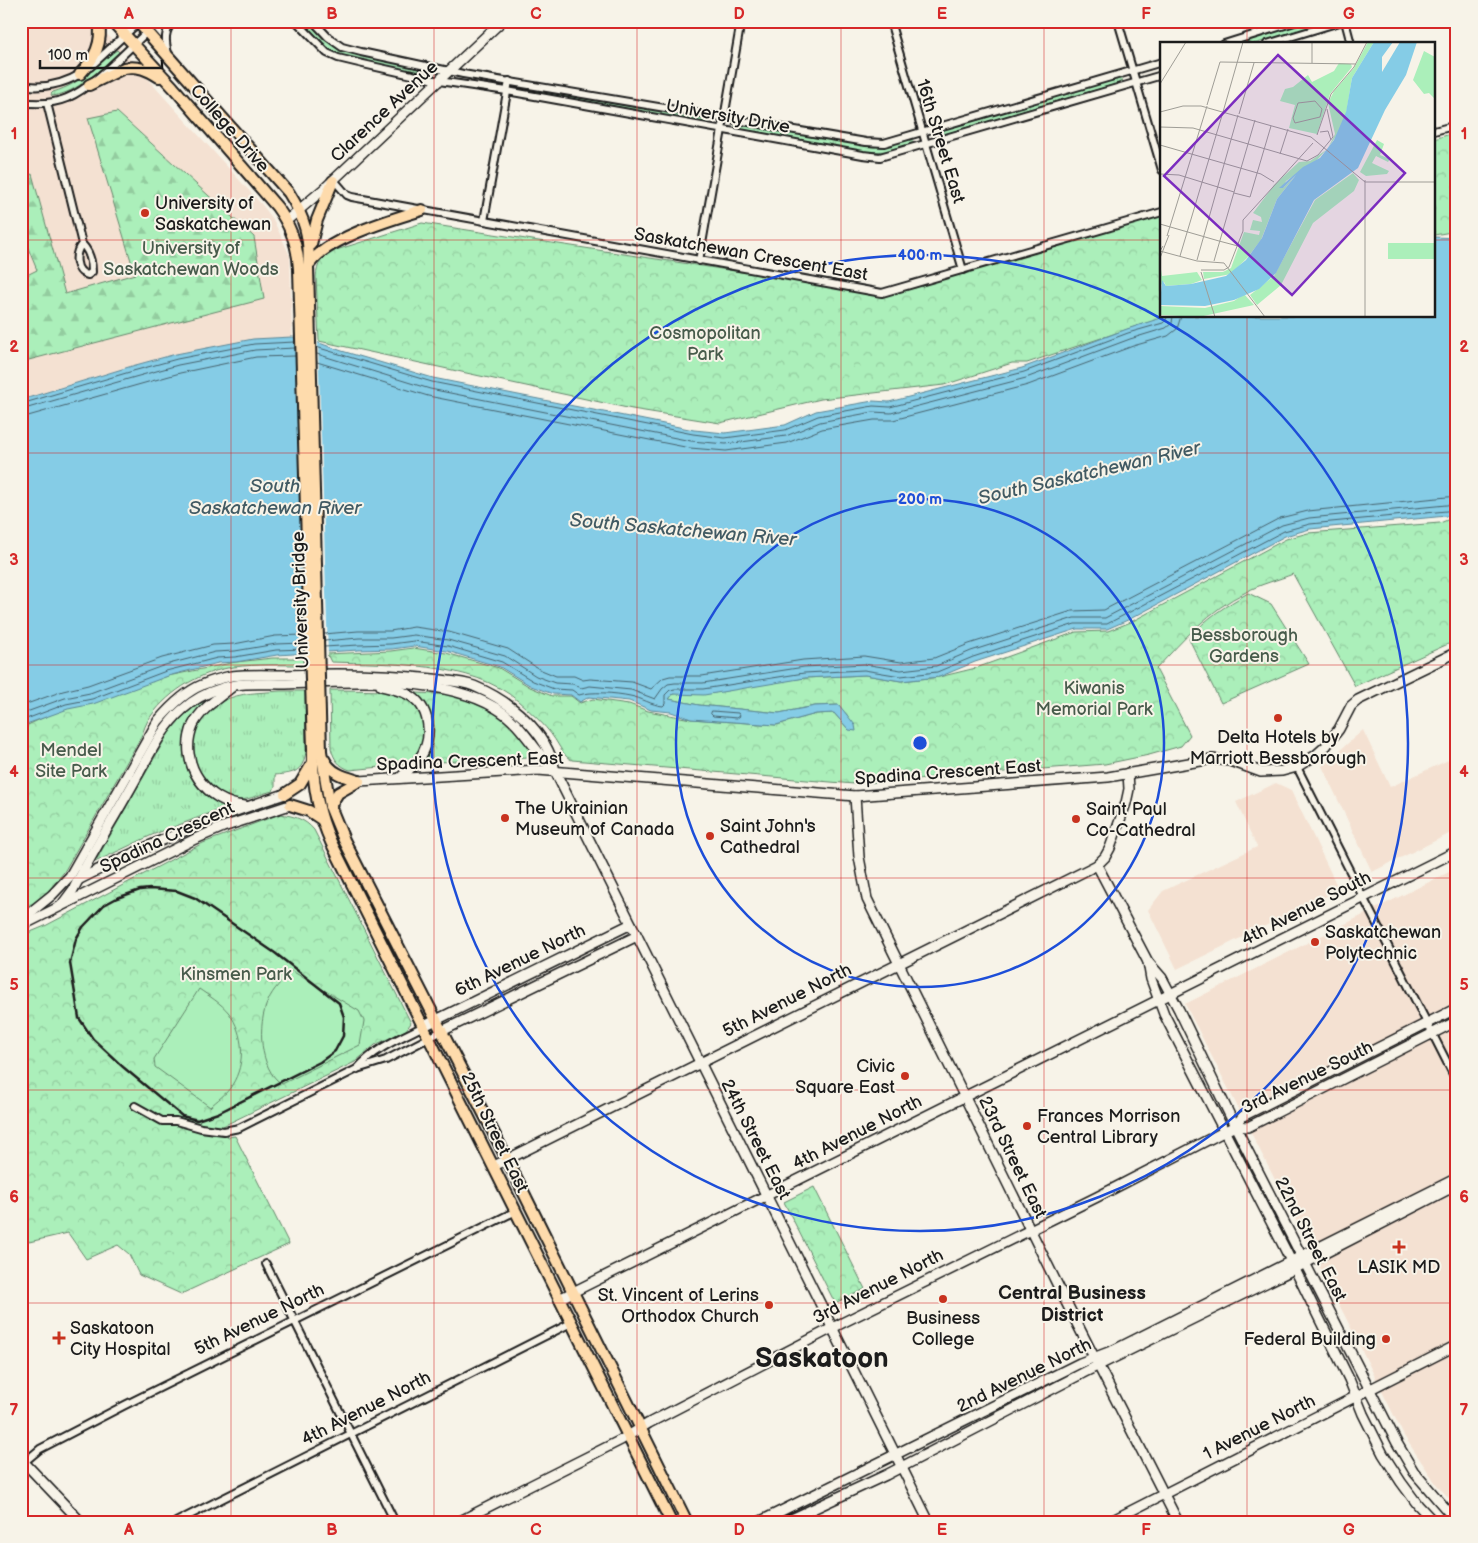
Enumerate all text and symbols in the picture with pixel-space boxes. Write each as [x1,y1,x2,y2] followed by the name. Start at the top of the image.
[123,5,134,24] text: A
[326,5,338,24] text: B
[530,5,542,24] text: C
[733,5,745,24] text: D
[937,5,947,24] text: E
[1141,5,1151,24] text: F
[1343,5,1355,24] text: G
[40,38,162,70] scale bar
[1160,42,1436,318] inset map
[48,46,88,65] text: 100 m
[326,56,443,167] street label: Clarence Avenue
[912,77,970,206] street label: 16th Street East
[186,80,274,177] street label: College Drive
[664,95,792,138] street label: University Drive
[11,125,17,144] text: 1
[1461,125,1467,144] text: 1
[155,193,271,235] place label: University of Saskatchewan
[139,207,151,219] marker: University of Saskatchewan
[632,224,870,285] street label: Saskatchewan Crescent East
[103,238,279,280] park label: University of Saskatchewan Woods
[898,246,942,265] text: 400 m
[649,323,761,365] park label: Cosmopolitan Park
[9,338,19,357] text: 2
[1459,338,1469,357] text: 2
[976,436,1204,510] water label: South Saskatchewan River
[189,475,362,520] water label: South Saskatchewan River
[898,490,942,509] text: 200 m
[569,509,798,552] water label: South Saskatchewan River
[288,531,313,669] street label: University Bridge
[9,551,19,570] text: 3
[1459,551,1469,570] text: 3
[1190,625,1298,667] park label: Bessborough Gardens
[1035,678,1153,720] park label: Kiwanis Memorial Park
[1272,712,1284,724] marker: Delta Hotels by Marriott Bessborough
[1190,727,1366,769] place label: Delta Hotels by Marriott Bessborough
[911,734,929,752] centre of rings
[35,740,107,782] park label: Mendel Site Park
[376,748,564,775] street label: Spadina Crescent East
[854,755,1043,789] street label: Spadina Crescent East
[9,763,19,782] text: 4
[1459,763,1469,782] text: 4
[97,797,238,878] street label: Spadina Crescent
[515,798,674,840] place label: The Ukrainian Museum of Canada
[1086,799,1195,841] place label: Saint Paul Co-Cathedral
[499,812,511,824] marker: The Ukrainian Museum of Canada
[1070,813,1082,825] marker: Saint Paul Co-Cathedral
[720,816,816,858] place label: Saint John's Cathedral
[704,830,716,842] marker: Saint John's Cathedral
[1238,867,1375,950] street label: 4th Avenue South
[452,920,589,1001] street label: 6th Avenue North
[1325,922,1441,964] place label: Saskatchewan Polytechnic
[1309,936,1321,948] marker: Saskatchewan Polytechnic
[719,959,855,1042] street label: 5th Avenue North
[180,964,292,985] park label: Kinsmen Park
[9,976,19,995] text: 5
[1459,976,1469,995] text: 5
[1238,1036,1376,1118] street label: 3rd Avenue South
[795,1056,895,1098] place label: Civic Square East
[456,1068,533,1196] street label: 25th Street East
[899,1070,911,1082] marker: Civic Square East
[716,1076,795,1203] street label: 24th Street East
[789,1091,926,1174] street label: 4th Avenue North
[974,1093,1051,1222] street label: 23rd Street East
[1037,1106,1180,1148] place label: Frances Morrison Central Library
[1021,1120,1033,1132] marker: Frances Morrison Central Library
[1270,1173,1351,1305] street label: 22nd Street East
[9,1188,19,1207] text: 6
[1459,1188,1469,1207] text: 6
[1392,1240,1406,1254] marker: LASIK MD
[809,1244,947,1328] street label: 3rd Avenue North
[1358,1257,1440,1278] place label: LASIK MD
[191,1279,328,1360] street label: 5th Avenue North
[998,1282,1146,1327] district label: Central Business District
[598,1285,759,1327] place label: St. Vincent of Lerins Orthodox Church
[937,1293,949,1305] marker: Business College
[763,1299,775,1311] marker: St. Vincent of Lerins Orthodox Church
[906,1308,980,1350] place label: Business College
[70,1318,171,1360] place label: Saskatoon City Hospital
[1243,1329,1376,1350] place label: Federal Building
[52,1331,66,1345] marker: Saskatoon City Hospital
[1380,1333,1392,1345] marker: Federal Building
[953,1334,1095,1417] street label: 2nd Avenue North
[755,1342,889,1375] district label: Saskatoon
[298,1367,435,1450] street label: 4th Avenue North
[1200,1390,1319,1465] street label: 1 Avenue North
[10,1401,19,1420] text: 7
[1460,1401,1469,1420] text: 7
[123,1521,134,1540] text: A
[326,1521,338,1540] text: B
[530,1521,542,1540] text: C
[733,1521,745,1540] text: D
[937,1521,947,1540] text: E
[1141,1521,1151,1540] text: F
[1343,1521,1355,1540] text: G

